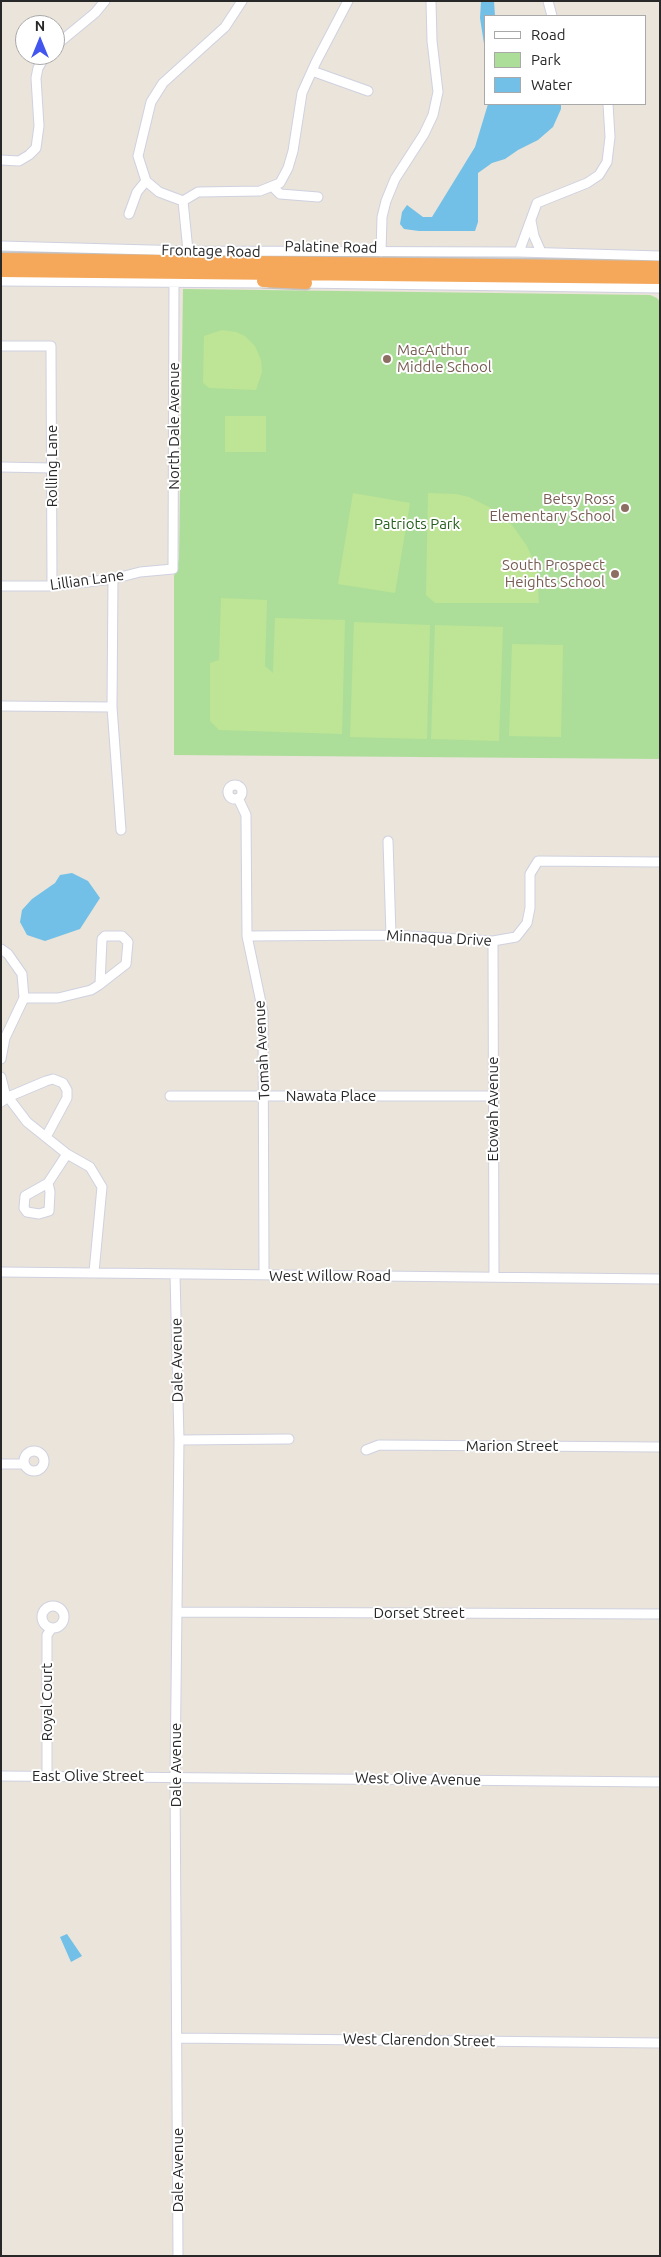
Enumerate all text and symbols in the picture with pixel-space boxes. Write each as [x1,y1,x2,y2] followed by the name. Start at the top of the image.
[15,15,65,65] north arrow
[483,15,646,105] legend
[35,18,45,34] text: N
[531,26,566,43] text: Road
[531,51,561,68] text: Park
[531,76,572,93] text: Water
[285,237,377,257] street label: Palatine Road
[161,241,261,261] street label: Frontage Road
[397,341,492,376] place label: MacArthur Middle School
[381,353,393,365] marker: MacArthur Middle School
[165,362,183,490] street label: North Dale Avenue
[43,425,61,507] street label: Rolling Lane
[489,490,615,525] place label: Betsy Ross Elementary School
[619,502,631,514] marker: Betsy Ross Elementary School
[374,515,460,533] park label: Patriots Park
[502,556,605,591] place label: South Prospect Heights School
[49,566,125,594] street label: Lillian Lane
[609,568,621,580] marker: South Prospect Heights School
[386,926,492,950] street label: Minnaqua Drive
[250,1000,274,1100] street label: Tomah Avenue
[484,1057,502,1161] street label: Etowah Avenue
[286,1087,376,1105] street label: Nawata Place
[269,1267,391,1285] street label: West Willow Road
[167,1318,187,1402] street label: Dale Avenue
[466,1437,558,1455] street label: Marion Street
[373,1604,465,1622] street label: Dorset Street
[38,1663,56,1741] street label: Royal Court
[167,1723,185,1807] street label: Dale Avenue
[32,1767,144,1785] street label: East Olive Street
[355,1769,481,1789] street label: West Olive Avenue
[343,2030,495,2050] street label: West Clarendon Street
[169,2128,187,2212] street label: Dale Avenue

